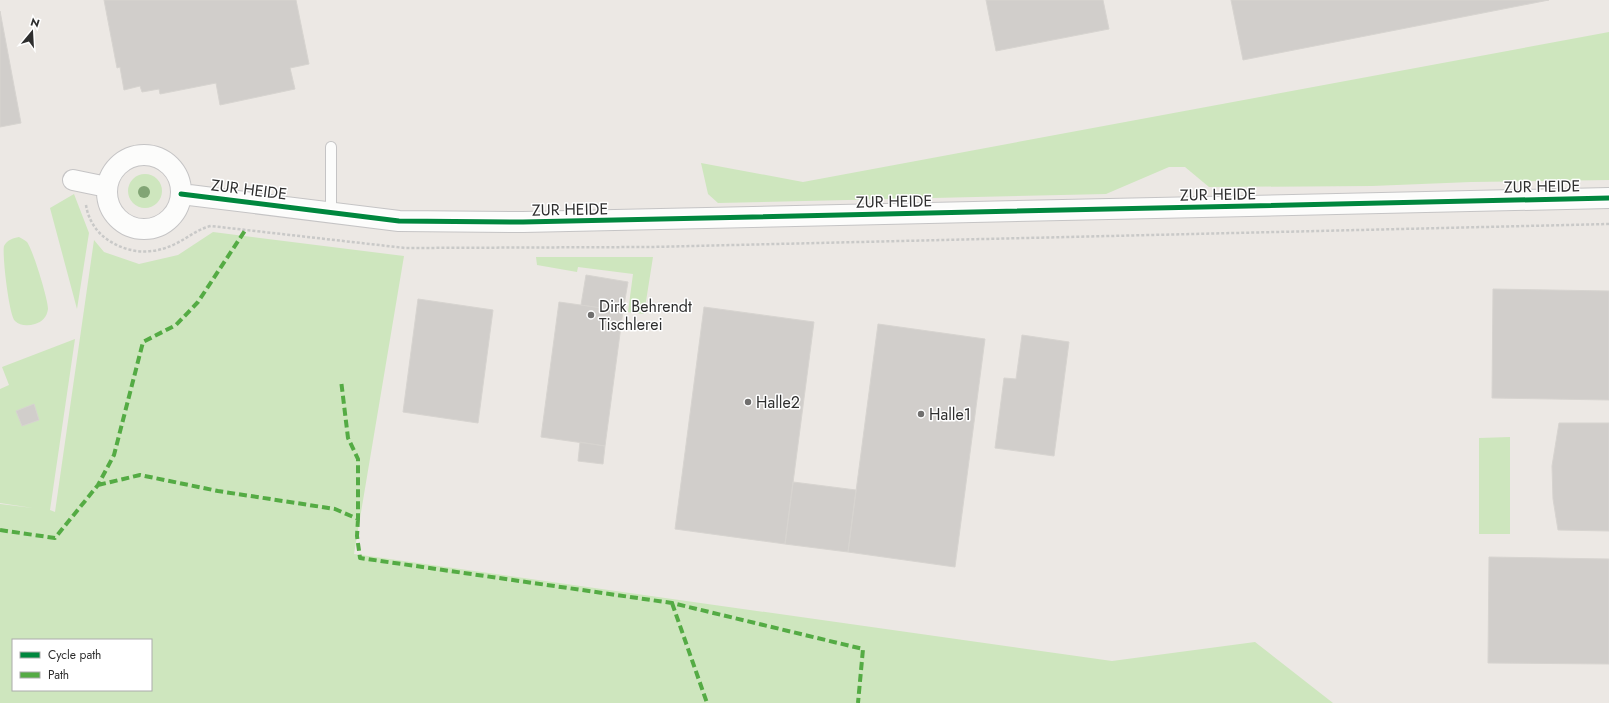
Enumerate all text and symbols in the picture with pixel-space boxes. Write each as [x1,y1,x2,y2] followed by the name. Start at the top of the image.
[12,12,52,52] north arrow
[28,14,42,31] text: N
[210,173,288,206] street label: ZUR HEIDE
[1504,174,1580,199] street label: ZUR HEIDE
[1180,182,1256,207] street label: ZUR HEIDE
[856,189,932,214] street label: ZUR HEIDE
[532,197,608,222] street label: ZUR HEIDE
[599,295,692,336] place label: Dirk Behrendt Tischlerei
[586,310,596,320] marker: Dirk Behrendt Tischlerei
[756,391,800,414] place label: Halle2
[743,397,753,407] marker: Halle2
[929,403,971,426] place label: Halle1
[916,409,926,419] marker: Halle1
[12,639,152,691] legend
[48,646,101,664] text: Cycle path
[48,666,69,684] text: Path

